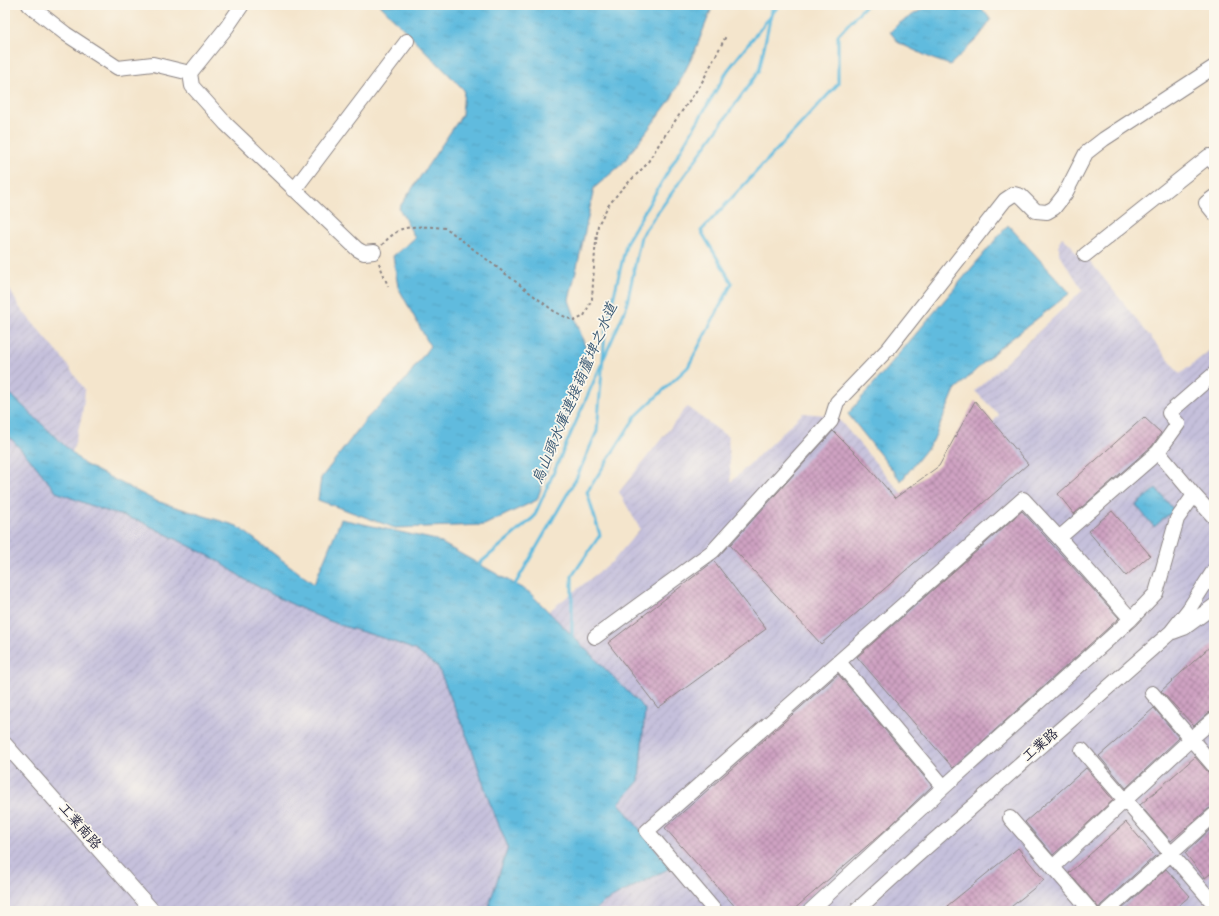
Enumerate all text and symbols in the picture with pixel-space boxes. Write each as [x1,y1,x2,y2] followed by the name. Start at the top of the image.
[528,298,625,488] water label: 烏山頭水庫連接葫蘆埤之水道
[1019,725,1063,767] street label: 工業路
[53,799,105,855] street label: 工業南路

